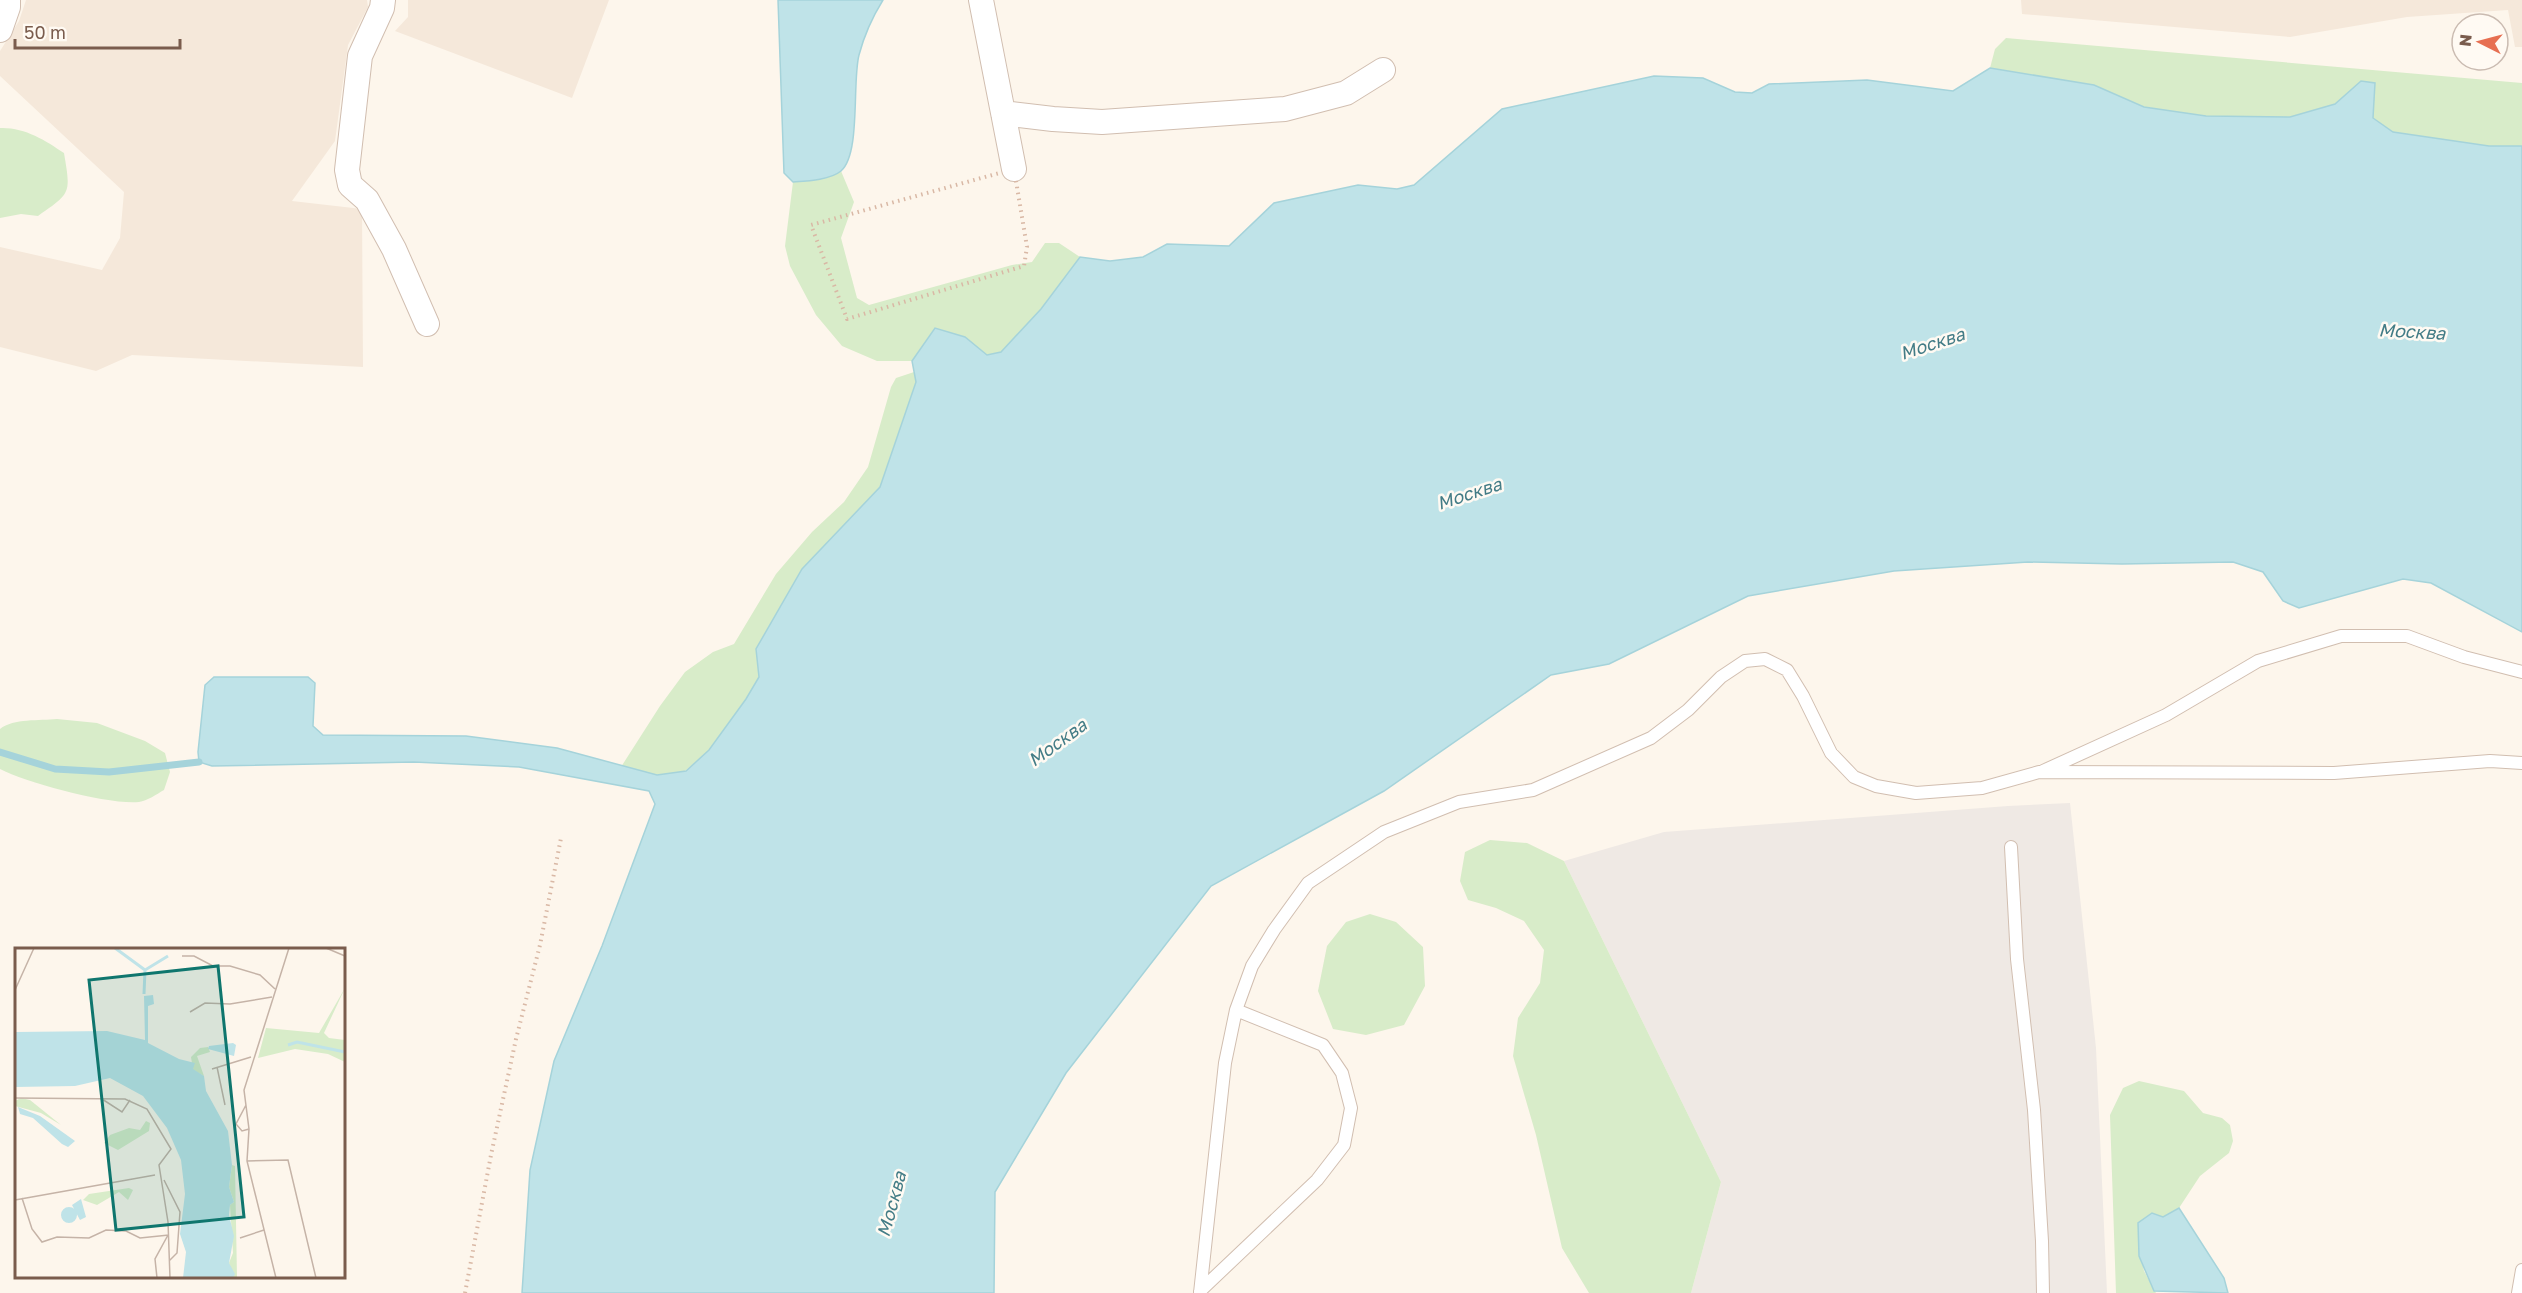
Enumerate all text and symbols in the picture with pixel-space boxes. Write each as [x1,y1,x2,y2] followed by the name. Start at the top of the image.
[15,12,180,50] scale bar
[2450,12,2510,72] north arrow
[24,21,66,43] text: 50 m
[2455,33,2476,48] text: N
[2378,318,2447,344] water label: Москва
[1897,322,1968,364] water label: Москва
[1434,472,1505,514] water label: Москва
[1024,713,1091,771] water label: Москва
[15,948,345,1278] inset map
[872,1168,910,1239] water label: Москва

